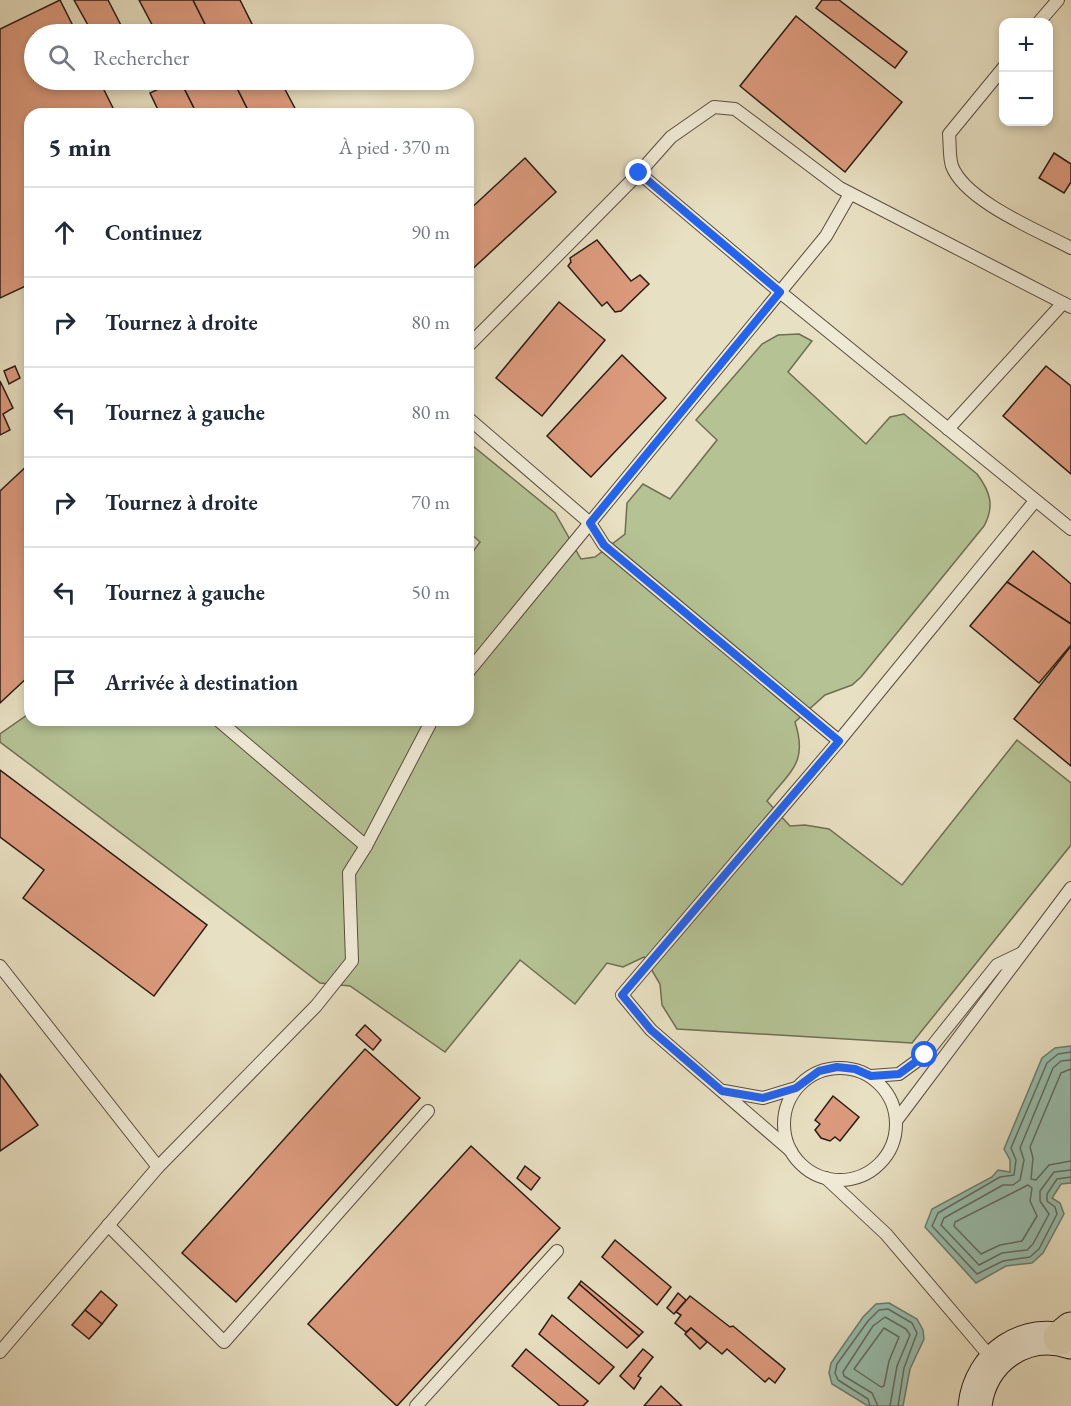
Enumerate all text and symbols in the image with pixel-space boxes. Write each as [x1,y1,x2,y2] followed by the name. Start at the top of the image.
[999,18,1053,126] map controls
[999,18,1053,72] button: +
[24,24,474,90] search box
[45,41,78,74] icon: search
[93,43,189,72] text: Rechercher
[999,72,1053,126] button: −
[48,130,111,164] text: 5 min
[339,134,450,160] text: À pied · 370 m
[625,159,651,185] route end
[48,216,81,249] icon: ahead
[105,218,202,247] text: Continuez
[411,219,450,245] text: 90 m
[48,306,81,339] icon: right
[105,308,258,337] text: Tournez à droite
[411,309,450,335] text: 80 m
[48,396,81,429] icon: left
[105,398,265,427] text: Tournez à gauche
[411,399,450,425] text: 80 m
[48,486,81,519] icon: right
[105,488,258,517] text: Tournez à droite
[411,489,450,515] text: 70 m
[48,576,81,609] icon: left
[105,578,265,607] text: Tournez à gauche
[411,579,450,605] text: 50 m
[48,666,81,699] icon: arrive
[105,668,298,697] text: Arrivée à destination
[911,1041,937,1067] route start

